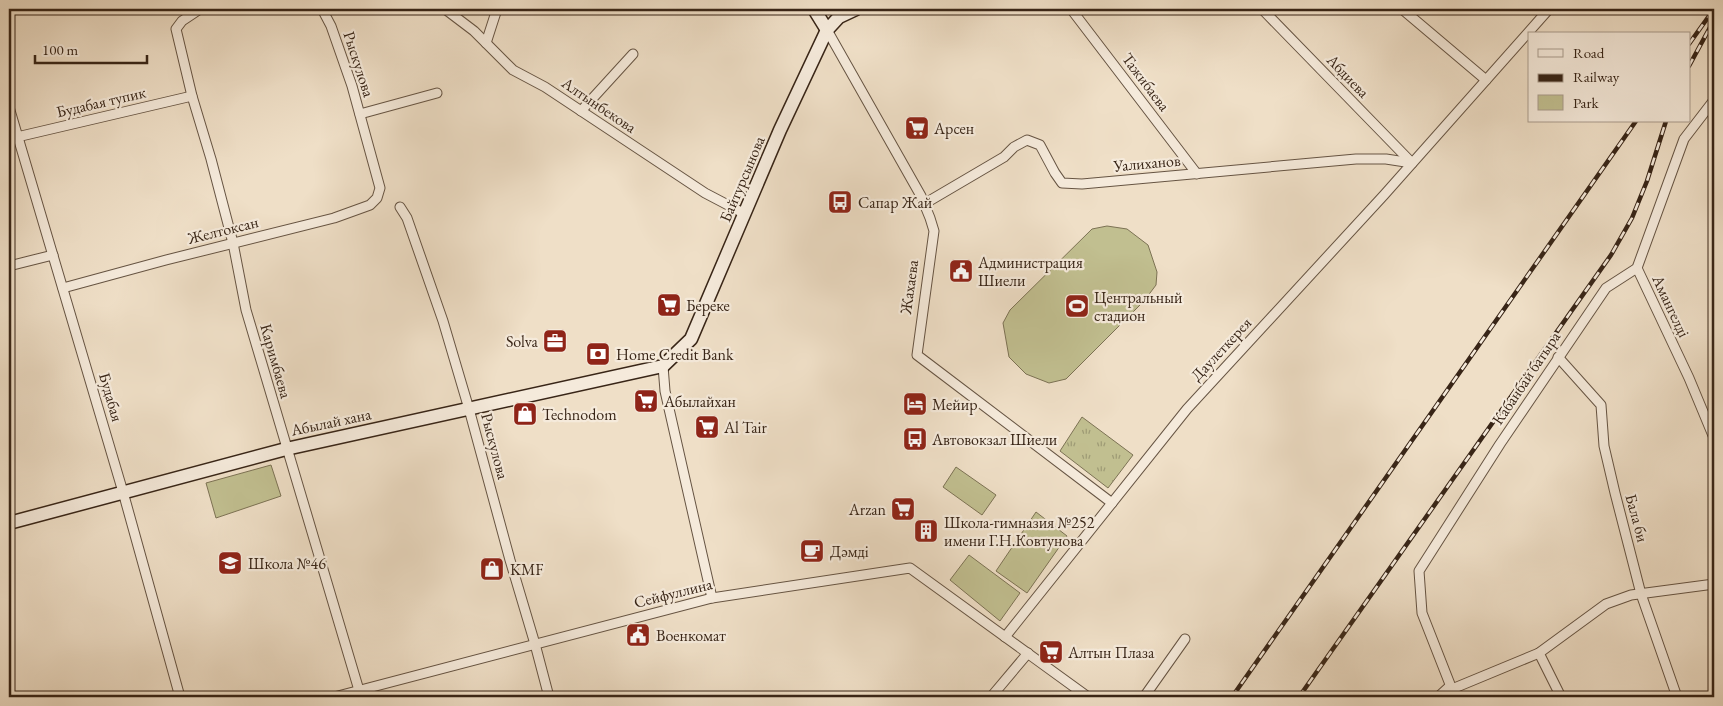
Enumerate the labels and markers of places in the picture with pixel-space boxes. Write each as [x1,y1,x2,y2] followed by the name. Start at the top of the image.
[904,115,930,141] supermarket icon: Арсен
[933,118,974,139] place label: Арсен
[827,189,853,215] bus stop icon: Сапар Жай
[858,192,933,213] place label: Сапар Жай
[977,252,1083,291] place label: Администрация Шиели
[948,258,974,284] public building icon: Администрация Шиели
[1094,287,1183,326] place label: Центральный стадион
[656,292,682,318] supermarket icon: Береке
[1064,293,1090,319] sports icon: Центральный стадион
[686,295,730,316] place label: Береке
[542,328,568,354] office icon: Solva
[506,331,539,352] place label: Solva
[585,341,611,367] bank icon: Home Credit Bank
[616,344,734,365] place label: Home Credit Bank
[633,388,659,414] supermarket icon: Абылайхан
[663,391,736,412] place label: Абылайхан
[902,391,928,417] hotel icon: Мейир
[932,394,978,415] place label: Мейир
[512,401,538,427] shop icon: Technodom
[542,404,617,425] place label: Technodom
[694,414,720,440] supermarket icon: Al Tair
[723,417,767,438] place label: Al Tair
[902,426,928,452] bus stop icon: Автовокзал Шиели
[931,429,1058,450] place label: Автовокзал Шиели
[890,496,916,522] supermarket icon: Arzan
[848,499,887,520] place label: Arzan
[944,512,1095,551] place label: Школа-гимназия №252 имени Г.Н.Ковтунова
[913,518,939,544] building icon: Школа-гимназия №252 имени Г.Н.Ковтунова
[799,538,825,564] cafe icon: Дәмді
[830,541,869,562] place label: Дәмді
[217,550,243,576] school or university icon: Школа №46
[248,553,326,574] place label: Школа №46
[479,556,505,582] shop icon: KMF
[510,559,544,580] place label: KMF
[625,622,651,648] public building icon: Военкомат
[656,625,726,646] place label: Военкомат
[1038,639,1064,665] supermarket icon: Алтын Плаза
[1067,642,1155,663] place label: Алтын Плаза

